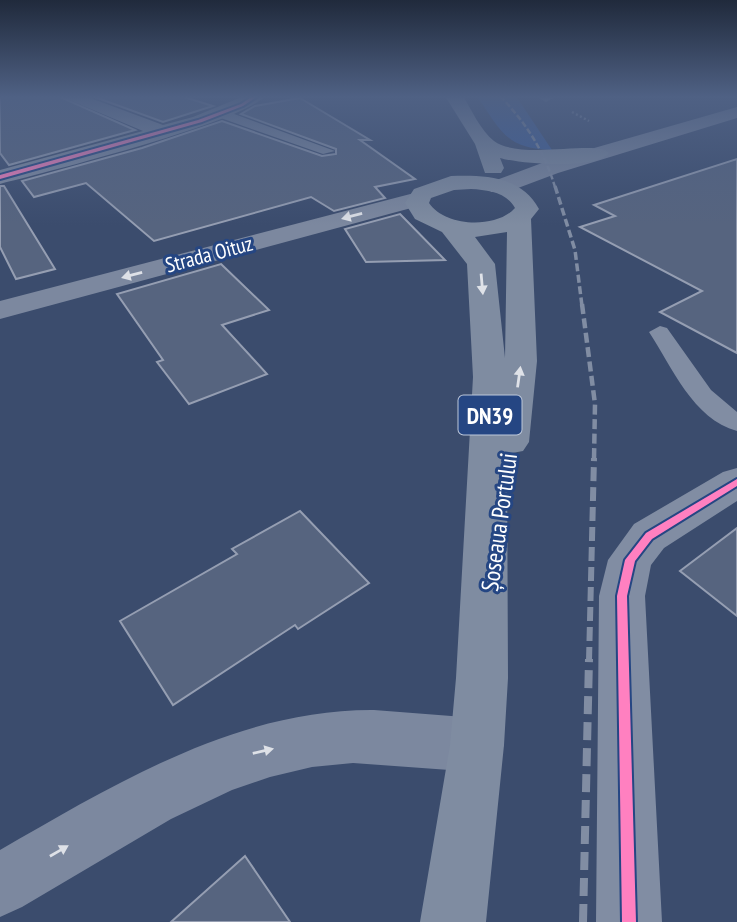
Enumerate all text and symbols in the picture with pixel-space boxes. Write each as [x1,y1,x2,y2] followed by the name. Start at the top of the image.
[341,211,363,222] one-way arrow
[162,229,256,279] street label: Strada Oituz
[121,270,143,281] one-way arrow
[477,273,488,295] one-way arrow
[513,366,524,388] one-way arrow
[458,396,522,434] road number: DN39
[474,451,524,593] street label: Șoseaua Portului
[252,746,274,757] one-way arrow
[49,845,69,857] one-way arrow

